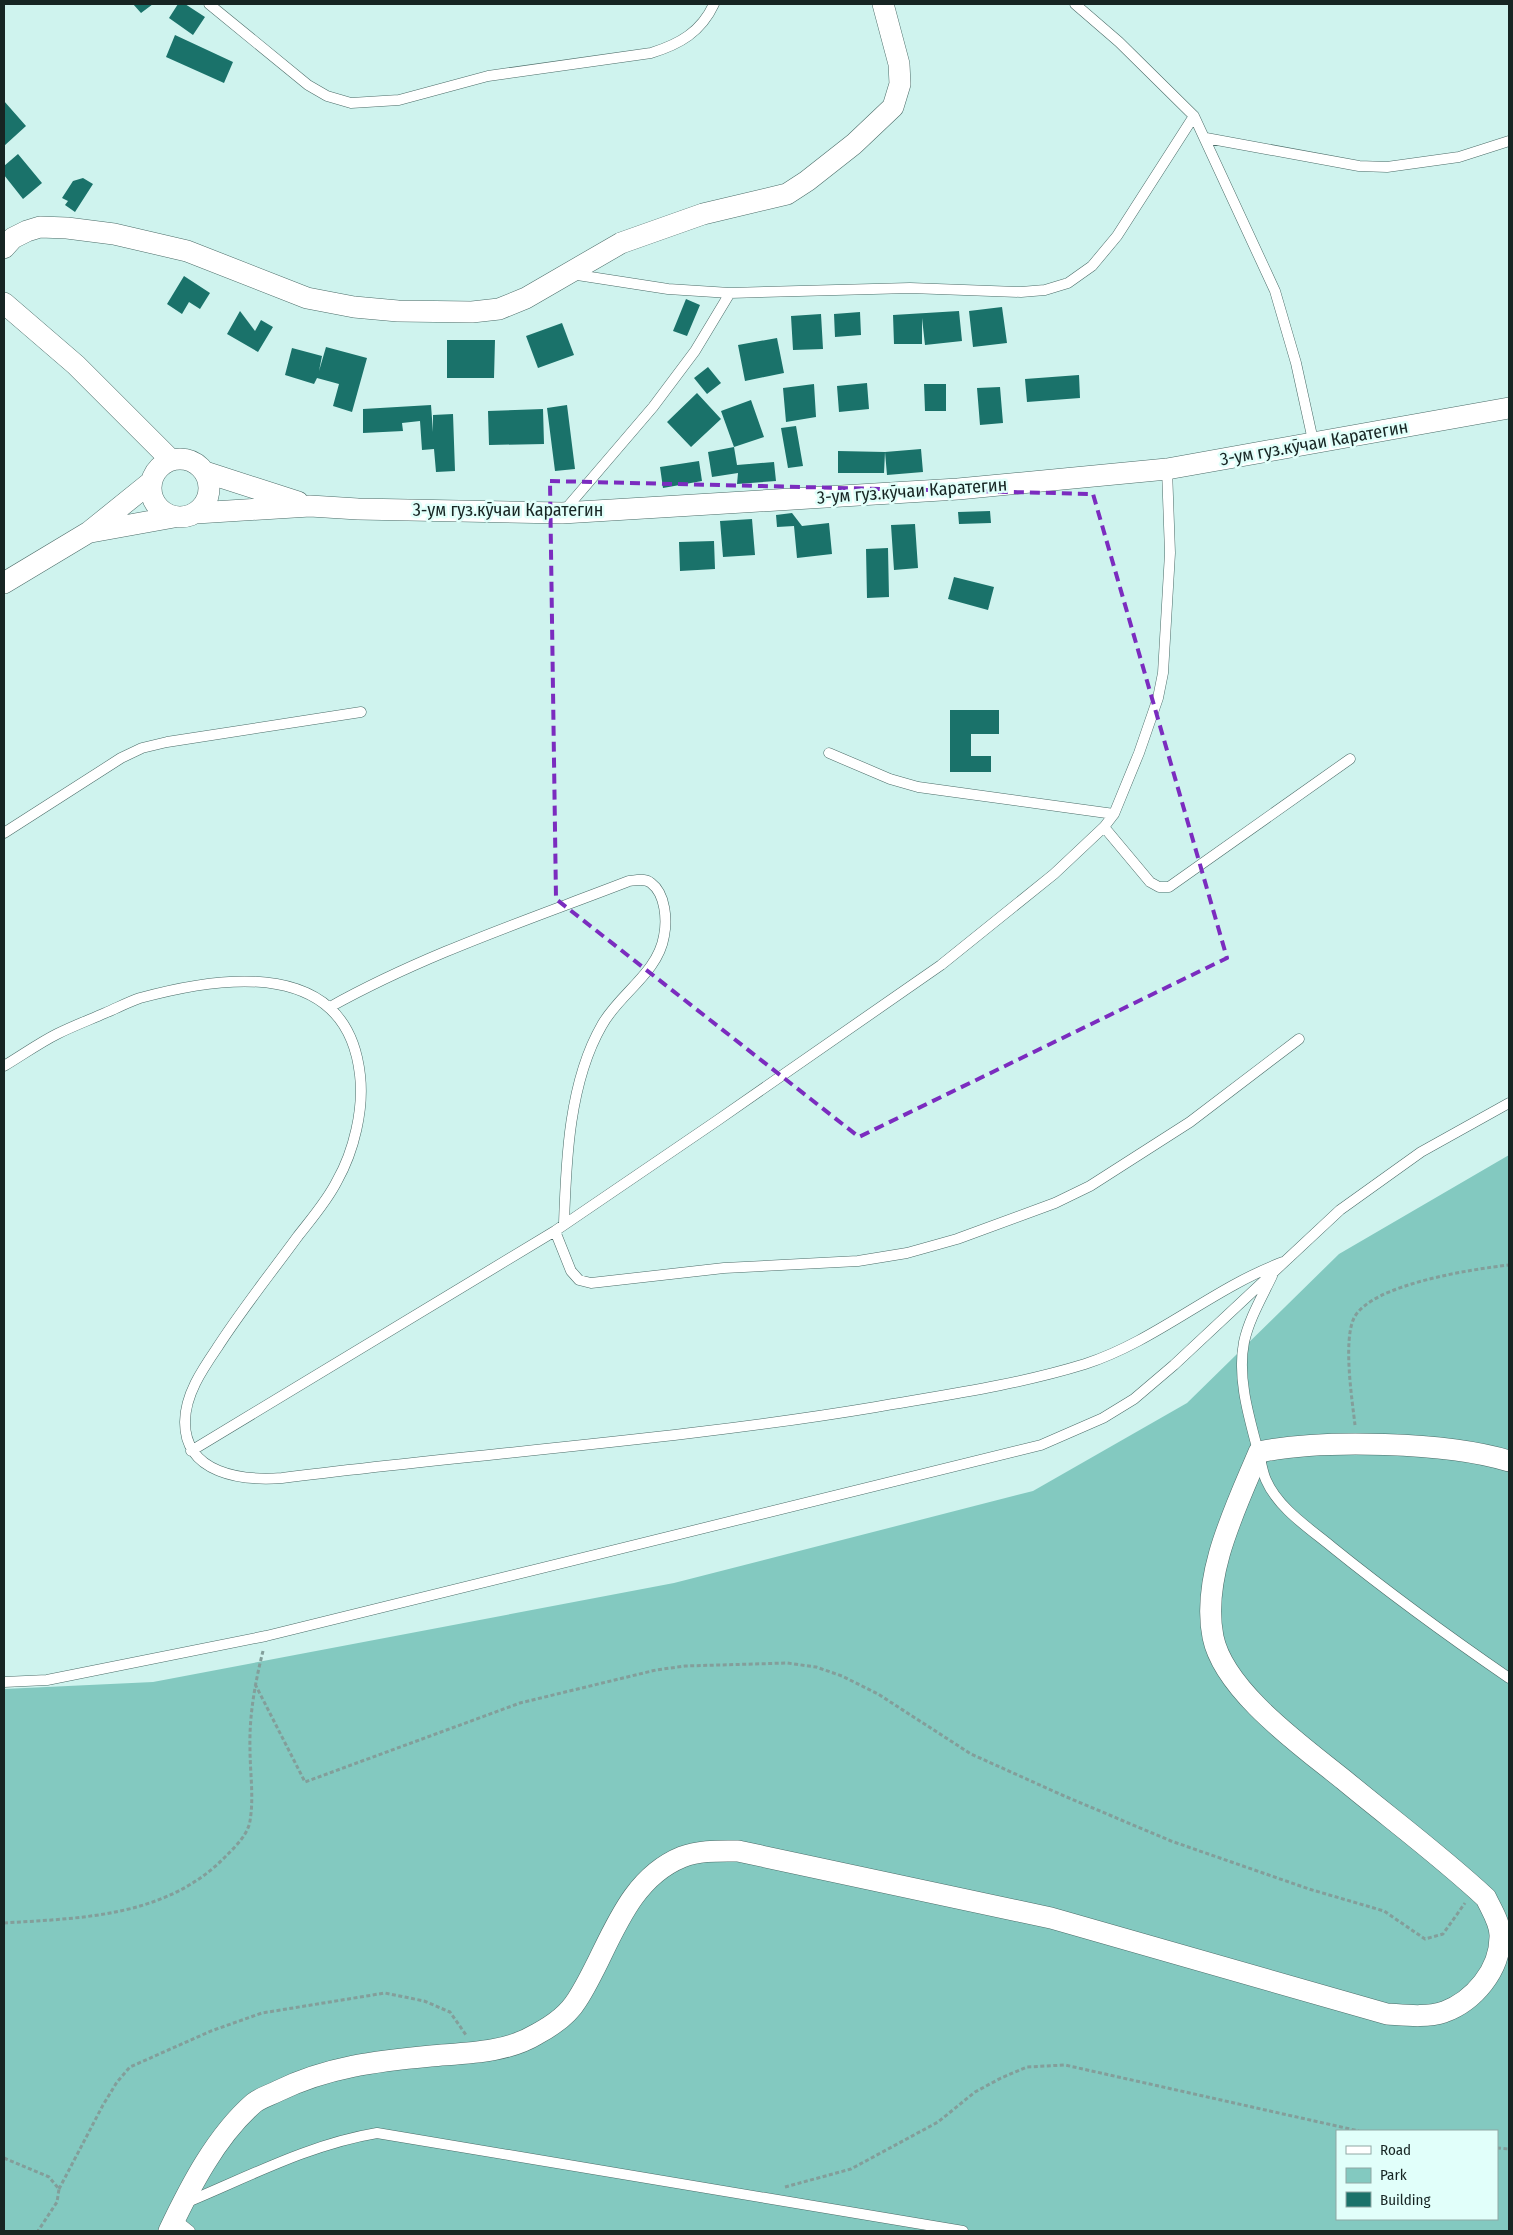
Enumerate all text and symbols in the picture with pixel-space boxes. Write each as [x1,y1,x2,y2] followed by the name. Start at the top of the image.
[1218,416,1410,470] street label: 3-ум гуз.кӯчаи Каратегин
[816,473,1008,509] street label: 3-ум гуз.кӯчаи Каратегин
[413,499,603,521] street label: 3-ум гуз.кӯчаи Каратегин
[1336,2130,1498,2220] legend
[1380,2141,1411,2159] text: Road
[1380,2166,1407,2184] text: Park
[1380,2191,1431,2209] text: Building

